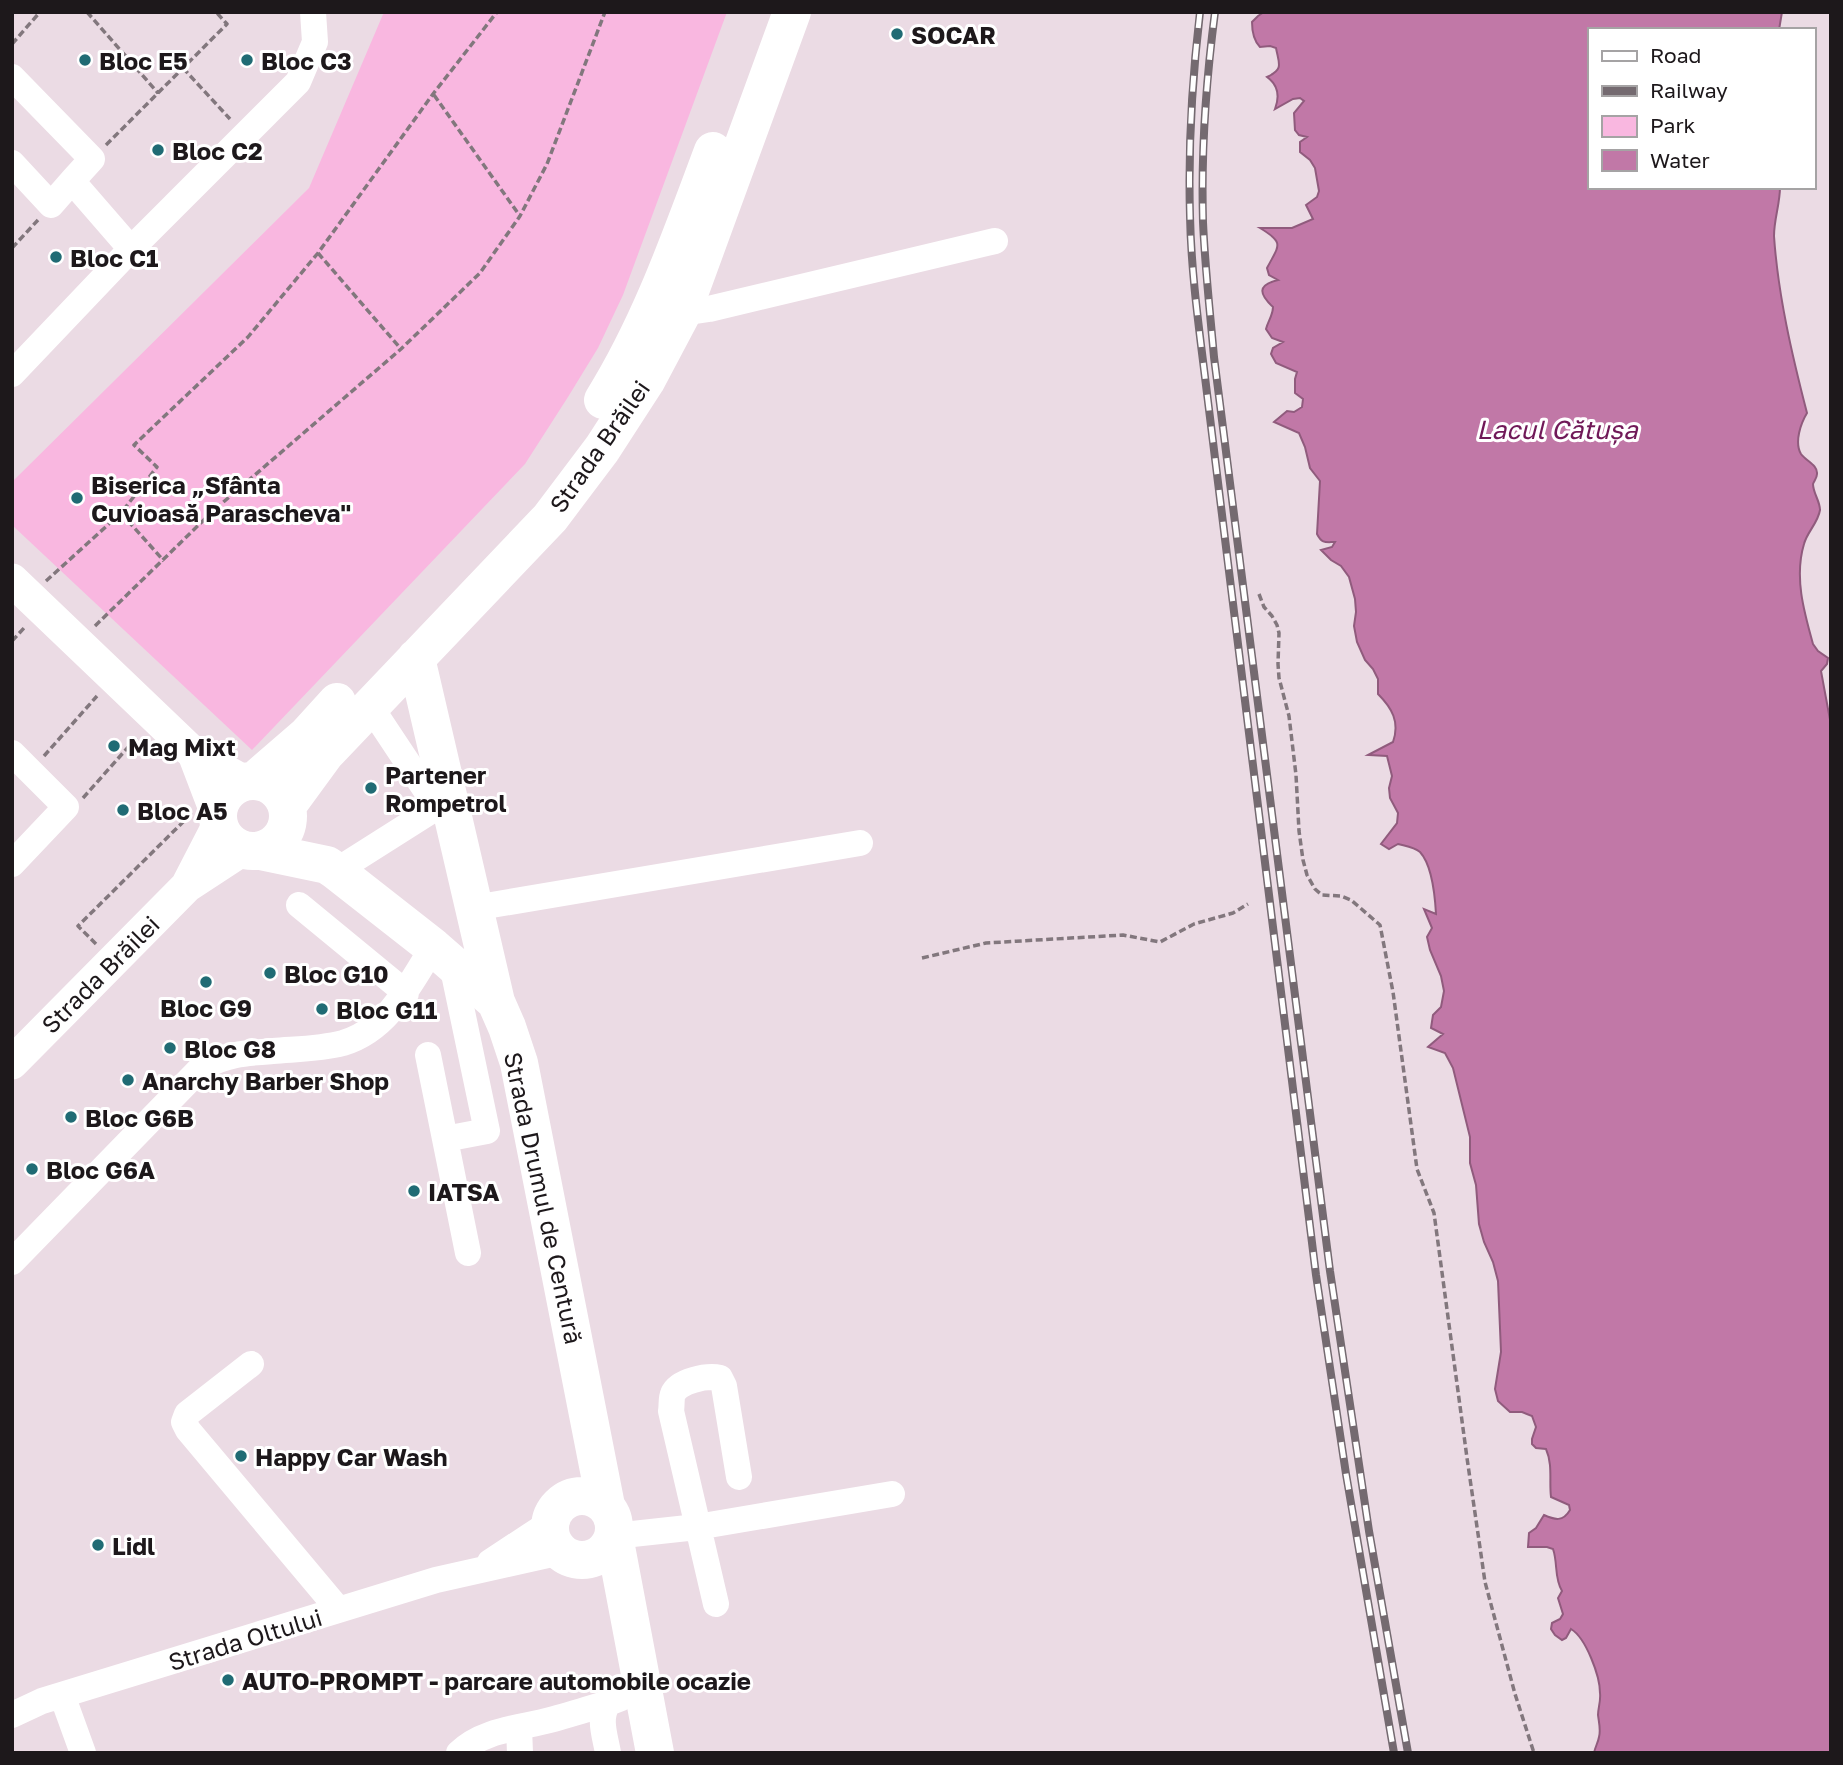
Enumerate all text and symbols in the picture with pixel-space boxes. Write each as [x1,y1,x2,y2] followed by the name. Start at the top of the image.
[911,20,996,49] place label: SOCAR
[889,26,905,42] marker: SOCAR
[1588,28,1815,189] legend
[1650,42,1701,68] text: Road
[99,46,188,75] place label: Bloc E5
[261,46,352,75] place label: Bloc C3
[77,52,93,68] marker: Bloc E5
[239,52,255,68] marker: Bloc C3
[1650,77,1728,103] text: Railway
[1650,112,1696,138] text: Park
[172,136,263,165] place label: Bloc C2
[150,142,166,158] marker: Bloc C2
[1650,147,1710,173] text: Water
[70,243,158,272] place label: Bloc C1
[48,249,64,265] marker: Bloc C1
[543,374,655,518] street label: Strada Brăilei
[1476,414,1639,445] water label: Lacul Cătușa
[91,470,351,527] place label: Biserica „Sfânta Cuvioasă Parascheva"
[69,490,85,506] marker: Biserica „Sfânta Cuvioasă Parascheva"
[128,732,236,761] place label: Mag Mixt
[106,738,122,754] marker: Mag Mixt
[385,760,507,817] place label: Partener Rompetrol
[363,780,379,796] marker: Partener Rompetrol
[137,796,228,825] place label: Bloc A5
[115,802,131,818] marker: Bloc A5
[35,909,165,1039] street label: Strada Brăilei
[284,959,389,988] place label: Bloc G10
[262,965,278,981] marker: Bloc G10
[198,974,214,990] marker: Bloc G9
[160,993,252,1022] place label: Bloc G9
[336,995,437,1024] place label: Bloc G11
[314,1001,330,1017] marker: Bloc G11
[184,1034,276,1063] place label: Bloc G8
[162,1040,178,1056] marker: Bloc G8
[499,1049,589,1347] street label: Strada Drumul de Centură
[142,1066,389,1095] place label: Anarchy Barber Shop
[120,1072,136,1088] marker: Anarchy Barber Shop
[85,1103,194,1132] place label: Bloc G6B
[63,1109,79,1125] marker: Bloc G6B
[46,1155,155,1184] place label: Bloc G6A
[24,1161,40,1177] marker: Bloc G6A
[428,1177,500,1206] place label: IATSA
[406,1183,422,1199] marker: IATSA
[255,1442,448,1471] place label: Happy Car Wash
[233,1448,249,1464] marker: Happy Car Wash
[112,1531,155,1560] place label: Lidl
[90,1537,106,1553] marker: Lidl
[165,1602,325,1676] street label: Strada Oltului
[242,1666,751,1695] place label: AUTO-PROMPT - parcare automobile ocazie
[220,1672,236,1688] marker: AUTO-PROMPT - parcare automobile ocazie

